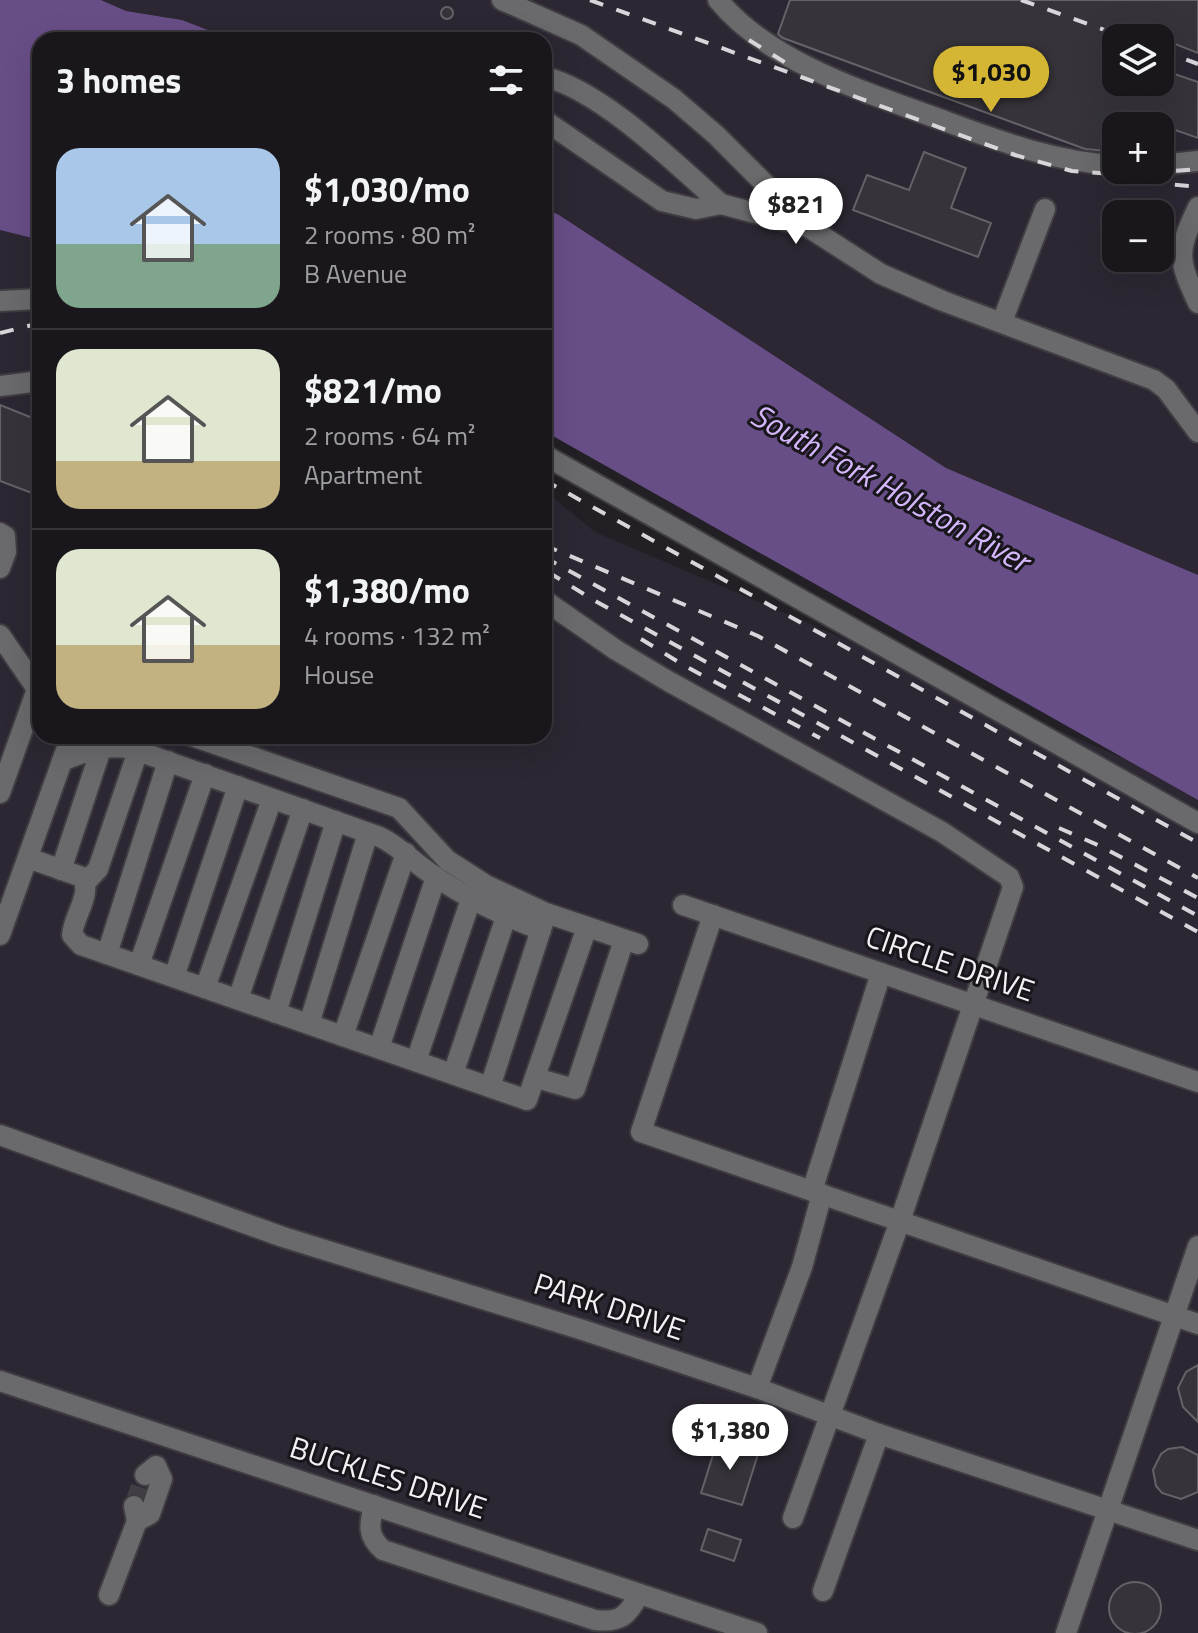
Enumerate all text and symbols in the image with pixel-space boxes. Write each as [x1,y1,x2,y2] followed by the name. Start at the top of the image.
[1102,24,1174,272] map controls
[1102,24,1174,96] button: layers
[926,46,1056,114] pin: $1,030
[951,52,1031,91] text: $1,030
[56,54,181,106] text: 3 homes
[484,58,528,102] icon: filters
[1102,112,1174,184] button: +
[304,163,470,215] text: $1,030/mo
[749,178,843,246] pin: $821
[120,180,216,276] icon: home
[767,184,825,223] text: $821
[1102,200,1174,272] button: −
[304,215,475,254] text: 2 rooms · 80 m²
[304,254,407,293] text: B Avenue
[304,364,442,416] text: $821/mo
[120,381,216,477] icon: home
[742,391,1042,586] water label: South Fork Holston River
[304,416,475,455] text: 2 rooms · 64 m²
[304,455,422,494] text: Apartment
[304,564,470,616] text: $1,380/mo
[120,581,216,677] icon: home
[304,616,490,655] text: 4 rooms · 132 m²
[304,655,374,694] text: House
[860,913,1041,1013] street label: CIRCLE DRIVE
[528,1260,691,1352] street label: PARK DRIVE
[665,1404,795,1472] pin: $1,380
[690,1410,770,1449] text: $1,380
[284,1424,493,1530] street label: BUCKLES DRIVE

